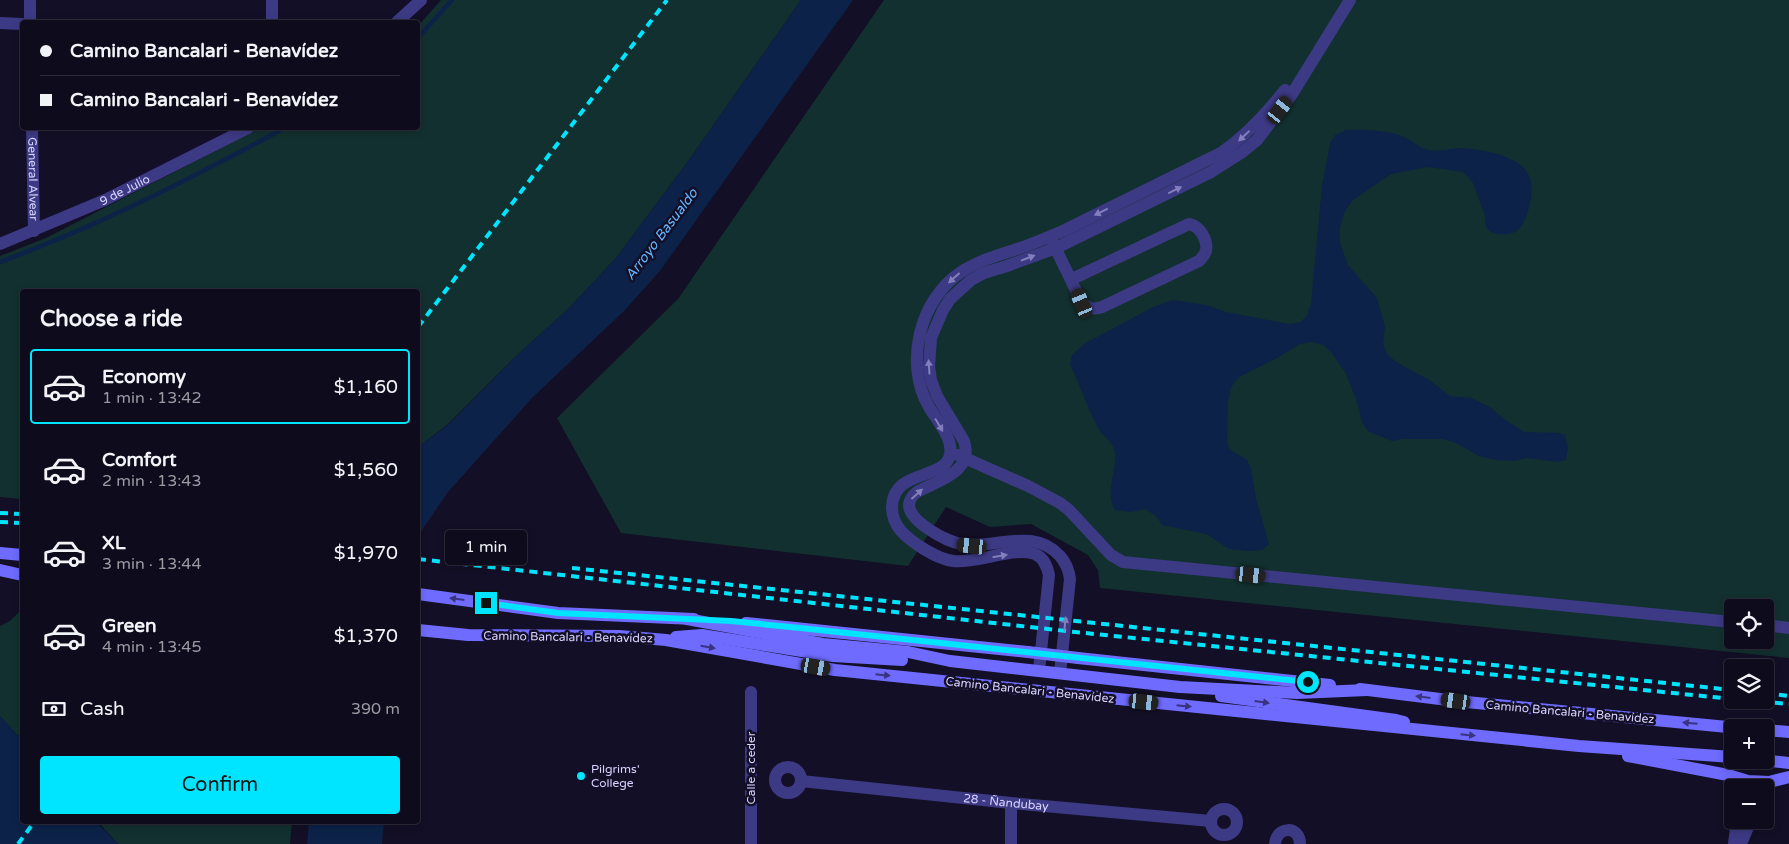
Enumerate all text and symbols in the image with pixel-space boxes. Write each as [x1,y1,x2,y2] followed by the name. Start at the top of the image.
[70,40,338,62] text: Camino Bancalari - Benavídez
[70,89,338,111] text: Camino Bancalari - Benavídez
[1264,94,1295,126] car
[1238,130,1251,141] one-way arrow
[25,137,41,221] street label: General Alvear
[98,172,152,208] street label: 9 de Julio
[621,184,702,283] water label: Arroyo Basualdo
[1168,185,1182,193] one-way arrow
[1094,208,1109,216] one-way arrow
[1021,254,1035,262] one-way arrow
[948,272,960,284] one-way arrow
[1069,286,1094,320] car
[40,306,183,332] text: Choose a ride
[925,359,933,375] one-way arrow
[42,364,87,409] icon: car
[102,366,186,388] text: Economy
[334,376,398,398] text: $1,160
[102,388,201,408] text: 1 min · 13:42
[935,418,944,431] one-way arrow
[42,447,87,492] icon: car
[102,449,176,471] text: Comfort
[334,459,398,481] text: $1,560
[102,471,201,491] text: 2 min · 13:43
[911,488,923,500] one-way arrow
[42,530,87,575] icon: car
[445,530,527,566] callout: 1 min
[102,532,126,554] text: XL
[465,537,507,557] text: 1 min
[956,537,987,555] car
[334,542,398,564] text: $1,970
[992,551,1008,559] one-way arrow
[102,554,201,574] text: 3 min · 13:44
[1235,566,1266,584] car
[475,592,497,614] route end
[448,595,464,603] one-way arrow
[1724,599,1774,829] map controls
[1724,599,1774,649] button: locate
[42,613,87,658] icon: car
[102,615,156,637] text: Green
[1061,616,1069,632] one-way arrow
[334,625,398,647] text: $1,370
[483,629,653,645] street label: Camino Bancalari - Benavídez
[102,637,201,657] text: 4 min · 13:45
[700,644,716,652] one-way arrow
[799,657,832,677] car
[1724,659,1774,709] button: layers
[875,671,891,679] one-way arrow
[1297,671,1319,693] route start
[945,674,1115,706] street label: Camino Bancalari - Benavídez
[1440,691,1471,711] car
[1128,693,1159,711] car
[1415,693,1431,701] one-way arrow
[40,695,68,723] icon: cash
[80,698,125,720] text: Cash
[1254,698,1270,706] one-way arrow
[1485,698,1655,726] street label: Camino Bancalari - Benavídez
[351,699,400,719] text: 390 m
[1176,703,1192,711] one-way arrow
[1681,719,1697,727] one-way arrow
[1724,719,1774,769] button: +
[744,731,758,804] street label: Calle a ceder
[1460,731,1476,739] one-way arrow
[40,756,400,814] button: Confirm
[591,762,640,790] place label: Pilgrims' College
[575,770,587,782] marker: Pilgrims' College
[1724,779,1774,829] button: −
[963,791,1050,813] street label: 28 - Ñandubay

